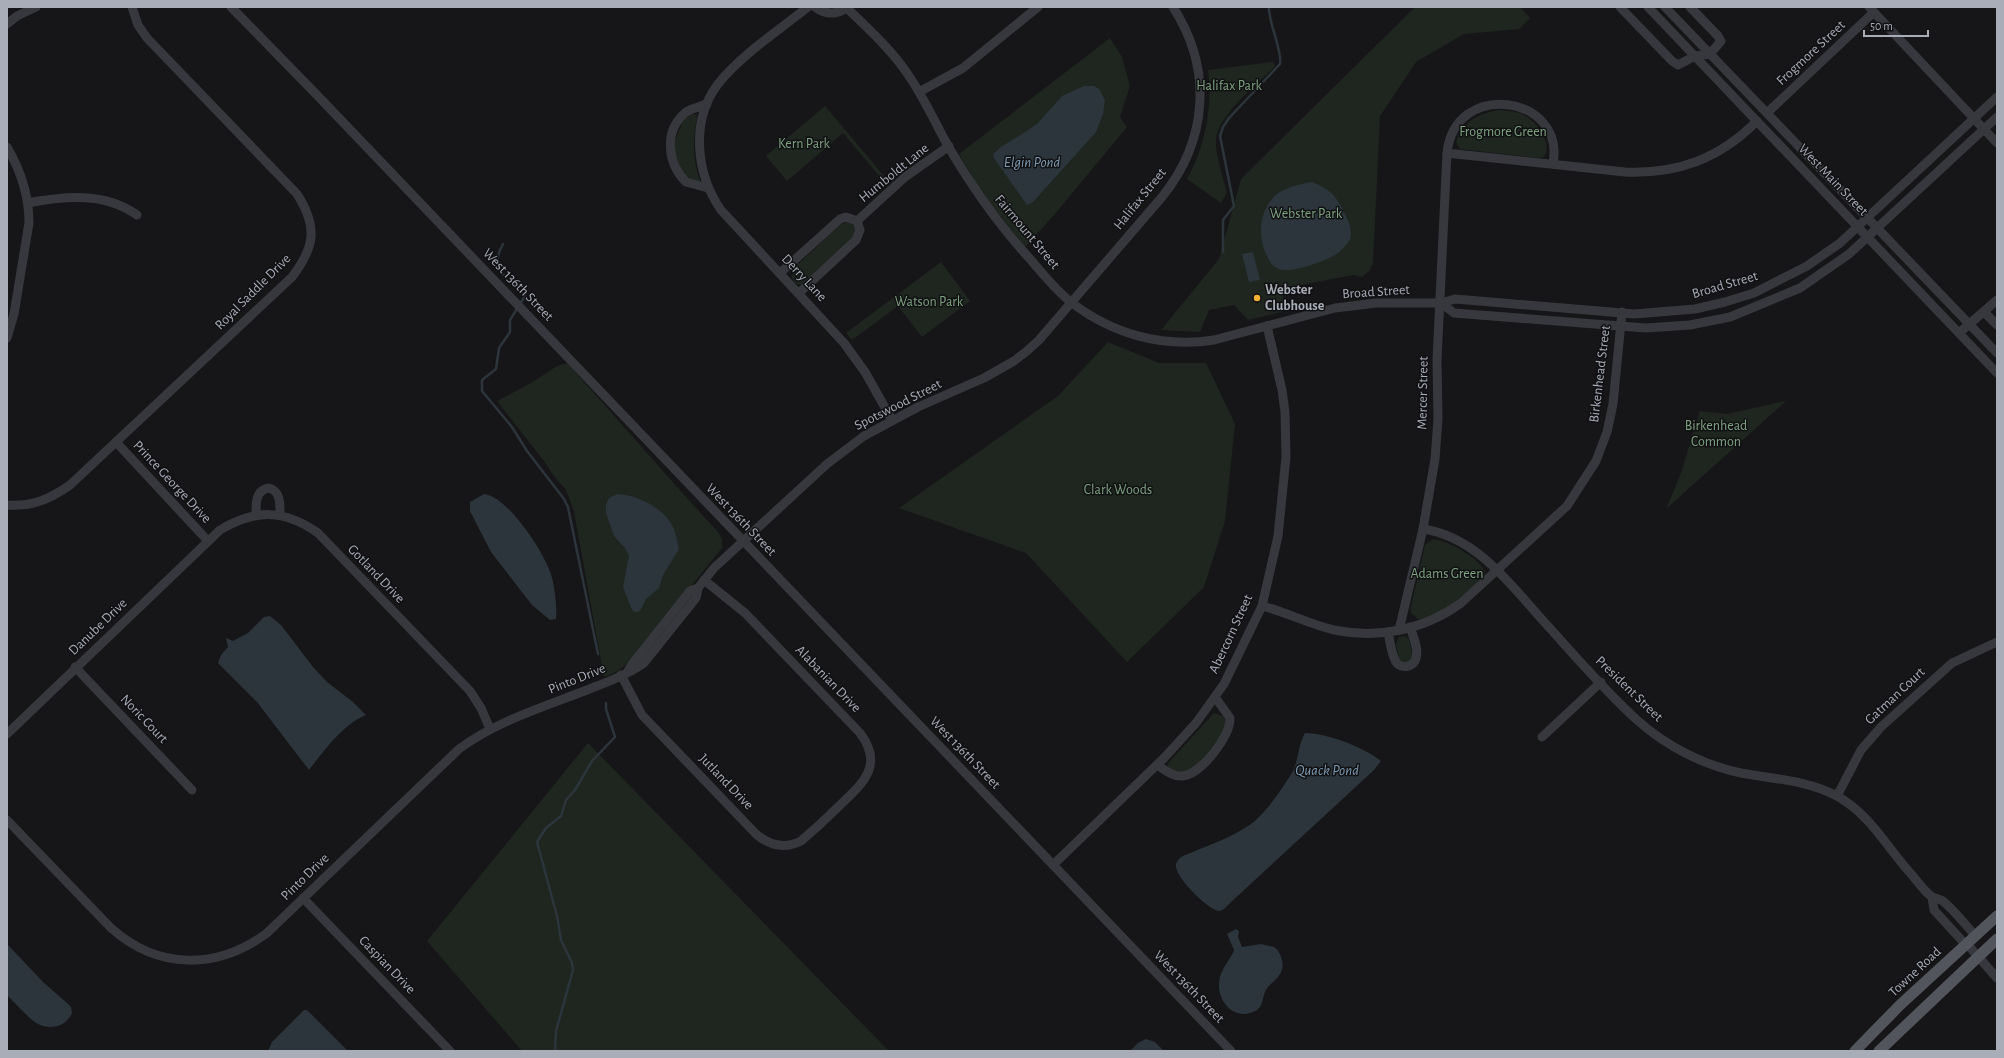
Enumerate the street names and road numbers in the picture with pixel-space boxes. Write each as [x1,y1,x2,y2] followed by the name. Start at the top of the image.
[1774,18,1848,88] street label: Frogmore Street
[857,141,931,205] street label: Humboldt Lane
[1795,141,1871,219] street label: West Main Street
[1111,165,1169,232] street label: Halifax Street
[992,192,1062,272] street label: Fairmount Street
[480,246,556,324] street label: West 136th Street
[212,251,294,333] street label: Royal Saddle Drive
[779,252,829,304] street label: Derry Lane
[1691,269,1760,301] street label: Broad Street
[1342,283,1411,301] street label: Broad Street
[1587,324,1613,423] street label: Birkenhead Street
[1415,356,1431,430] street label: Mercer Street
[852,377,944,433] street label: Spotswood Street
[130,438,214,526] street label: Prince George Drive
[703,481,779,559] street label: West 136th Street
[345,542,407,606] street label: Gotland Drive
[1207,592,1256,676] street label: Abercorn Street
[66,596,130,658] street label: Danube Drive
[793,643,863,715] street label: Alabanian Drive
[1593,654,1666,725] street label: President Street
[546,661,608,697] street label: Pinto Drive
[1862,665,1928,727] street label: Gatman Court
[118,692,171,746] street label: Noric Court
[927,714,1003,792] street label: West 136th Street
[696,751,756,813] street label: Jutland Drive
[278,851,332,903] street label: Pinto Drive
[356,933,418,997] street label: Caspian Drive
[1886,944,1944,1000] street label: Towne Road
[1151,948,1227,1026] street label: West 136th Street

